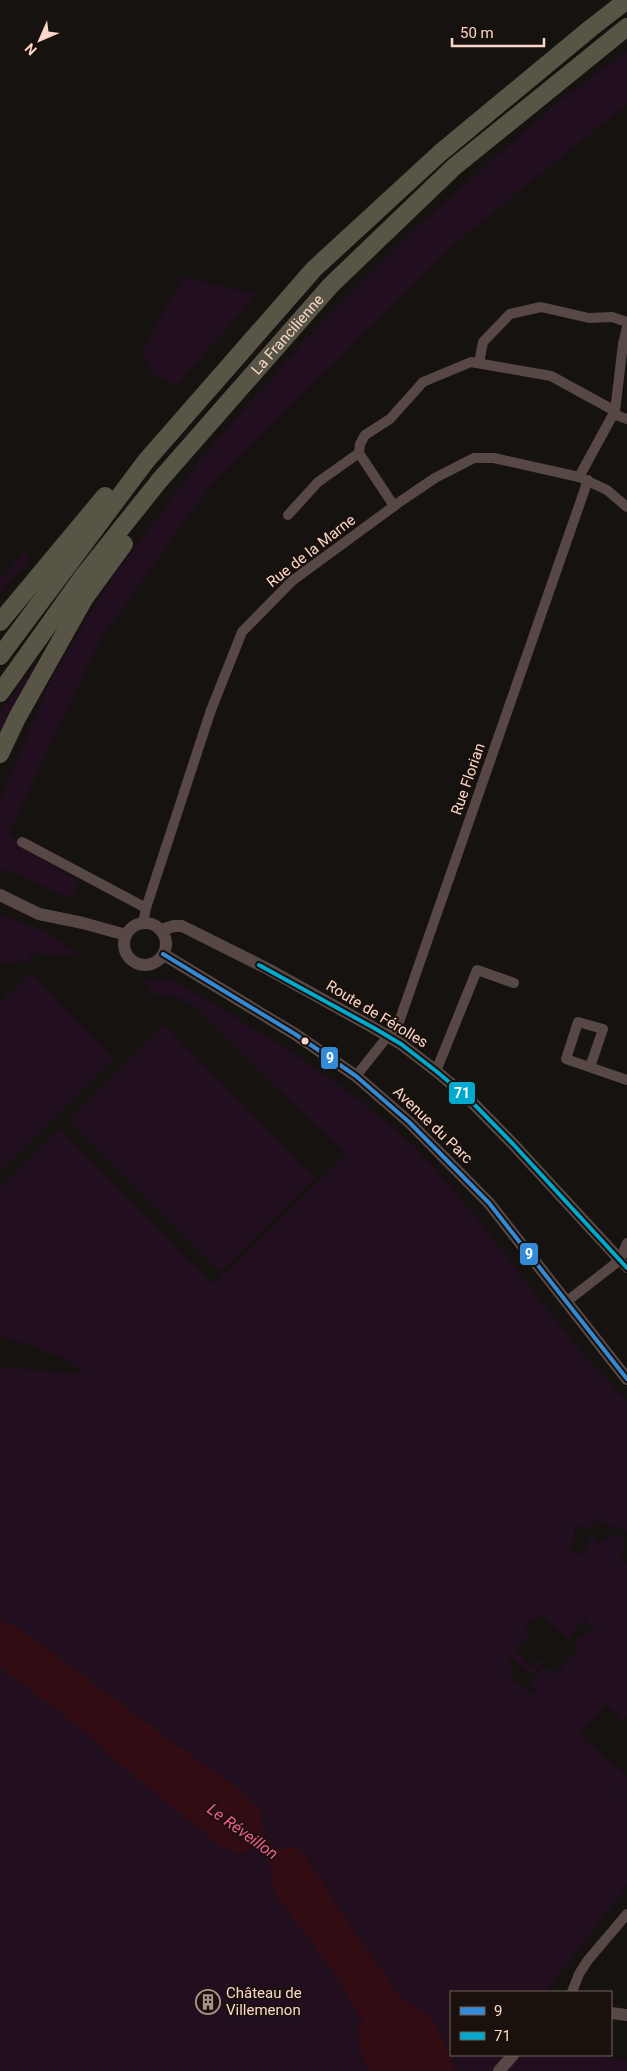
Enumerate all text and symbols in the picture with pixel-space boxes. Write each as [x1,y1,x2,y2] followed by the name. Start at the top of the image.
[15,15,65,65] north arrow
[452,15,544,47] scale bar
[460,24,494,42] text: 50 m
[22,40,40,58] text: N
[248,291,328,378] street label: La Francilienne
[263,511,359,591] street label: Rue de la Marne
[447,741,489,817] street label: Rue Florian
[323,977,431,1051] street label: Route de Férolles
[300,1036,310,1046] unlabelled marker
[320,1046,339,1070] line badge: 9
[326,1050,334,1066] text: 9
[448,1081,476,1105] line badge: 71
[389,1083,477,1168] street label: Avenue du Parc
[454,1085,470,1101] text: 71
[519,1242,539,1266] line badge: 9
[525,1246,533,1262] text: 9
[204,1799,282,1863] water label: Le Réveillon
[226,1984,302,2019] place label: Château de Villemenon
[195,1989,221,2015] building icon: Château de Villemenon
[450,1991,612,2056] legend
[494,2002,502,2020] text: 9
[494,2027,511,2045] text: 71

